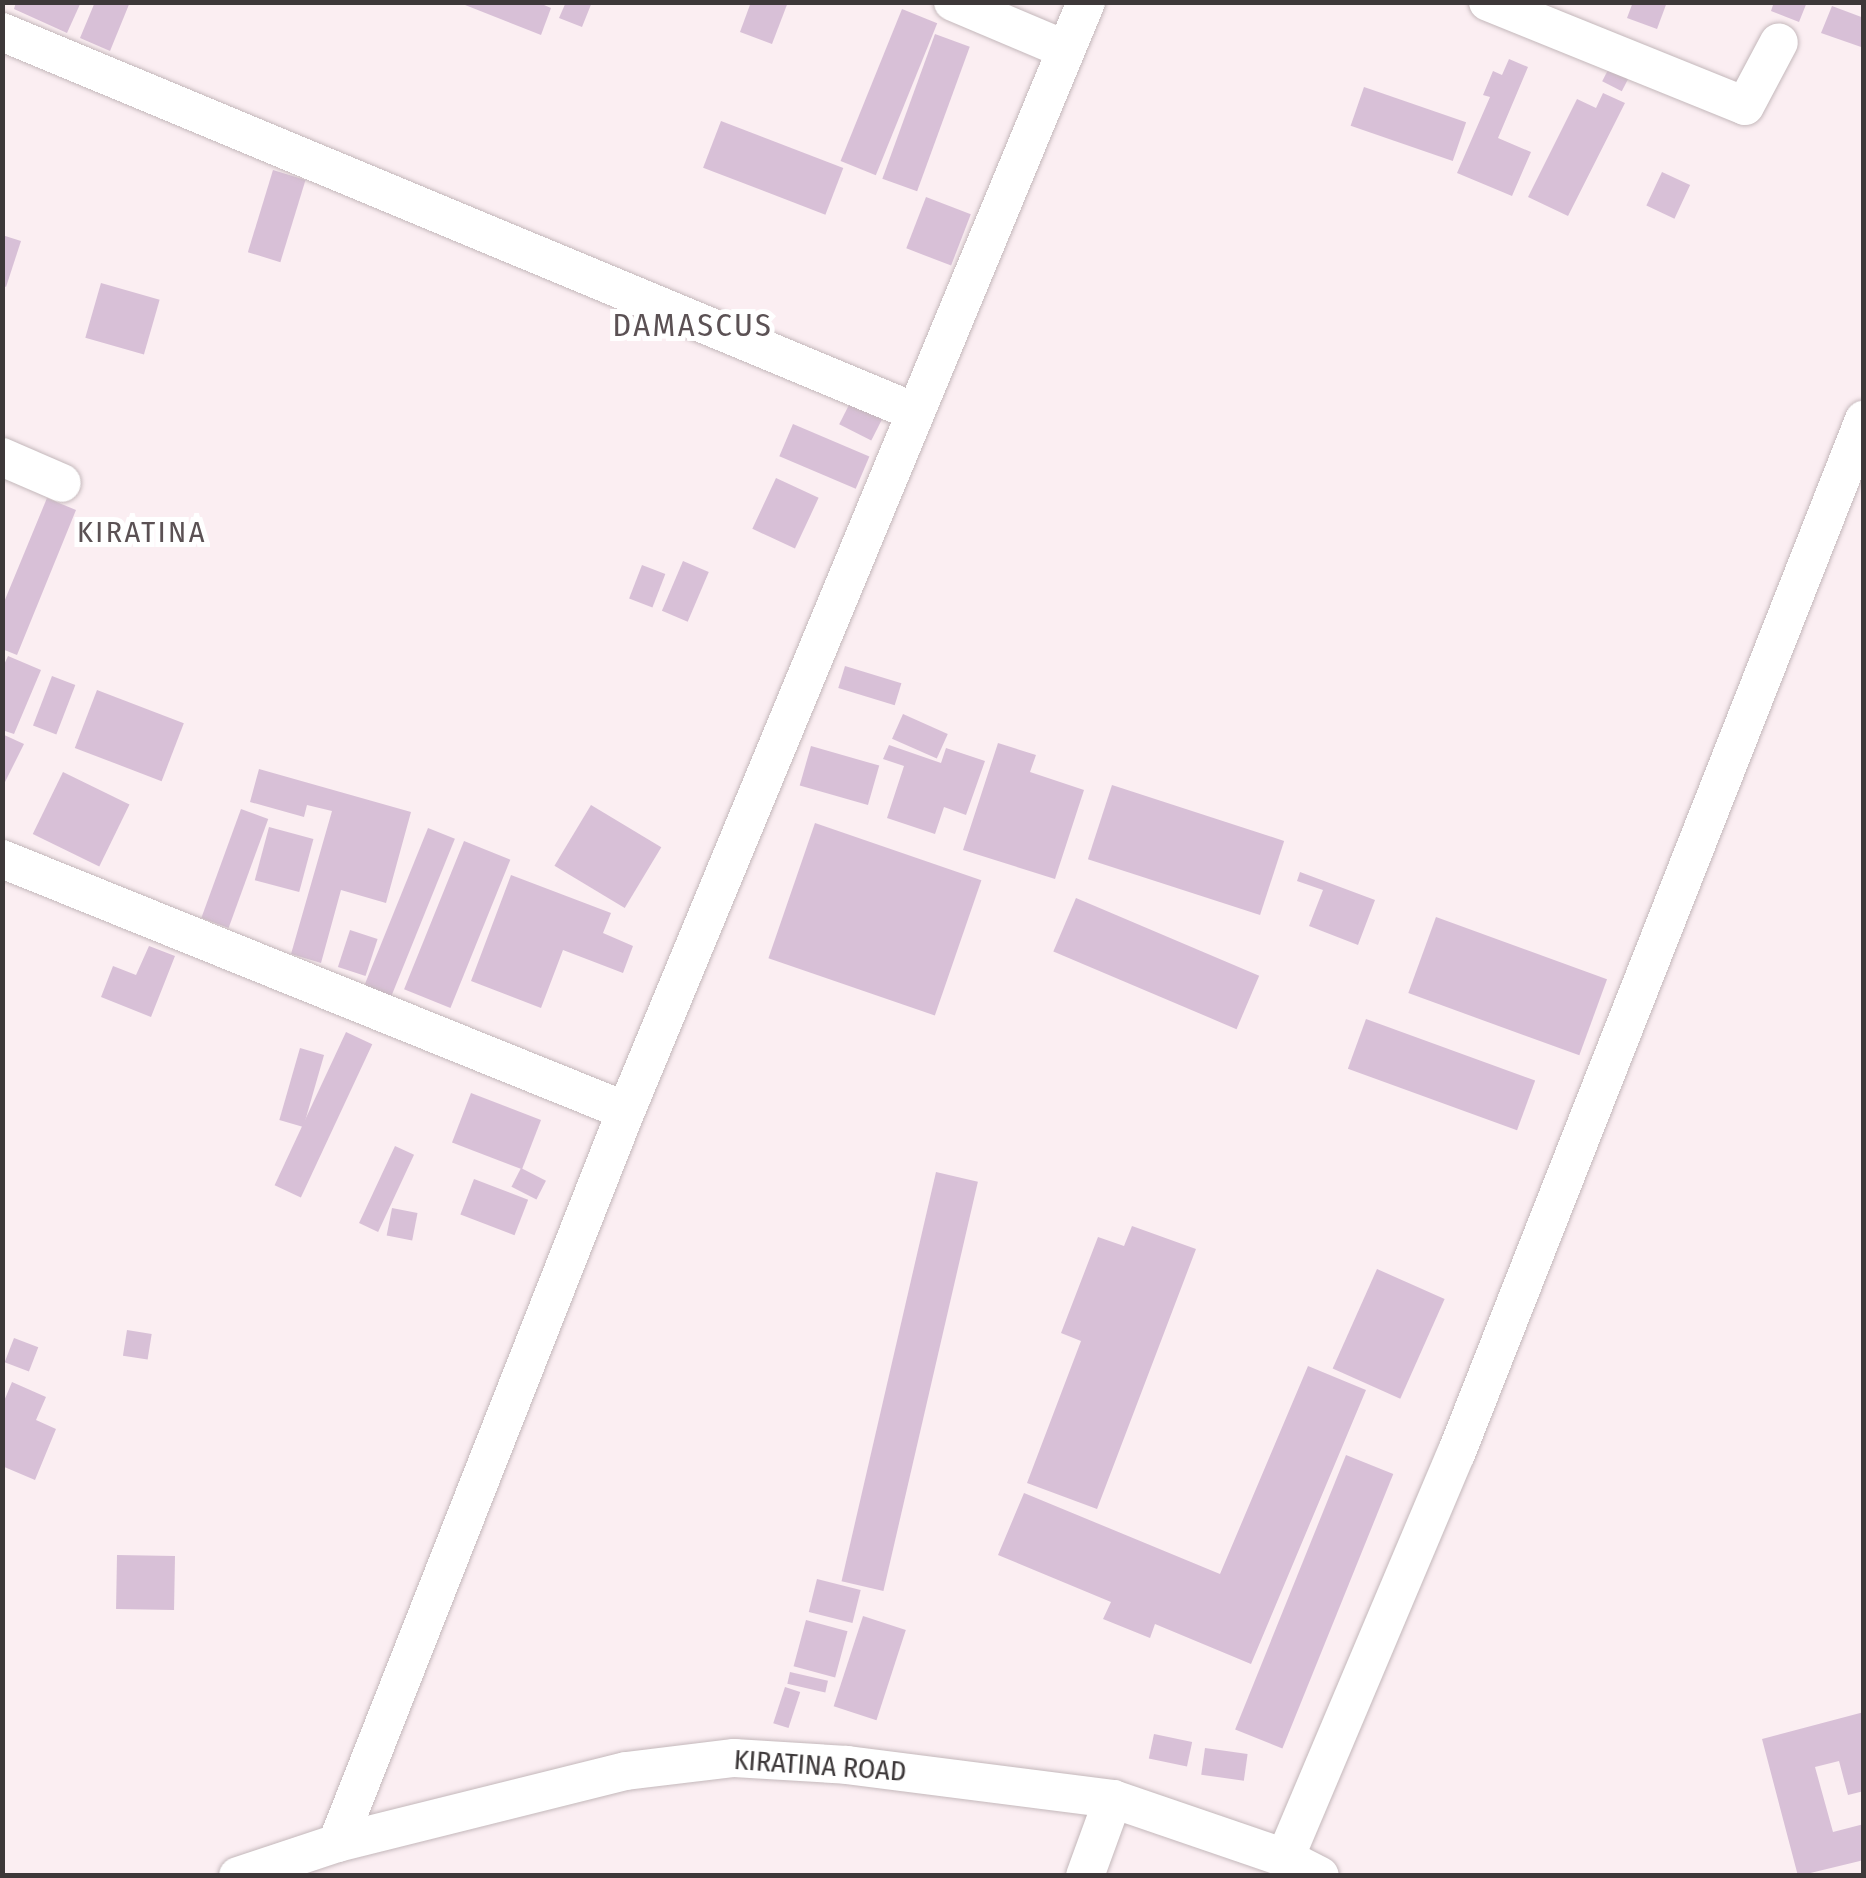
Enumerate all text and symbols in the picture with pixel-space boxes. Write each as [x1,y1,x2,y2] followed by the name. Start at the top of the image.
[613,306,773,344] district label: DAMASCUS
[77,514,207,550] district label: KIRATINA
[733,1743,907,1789] street label: KIRATINA ROAD

